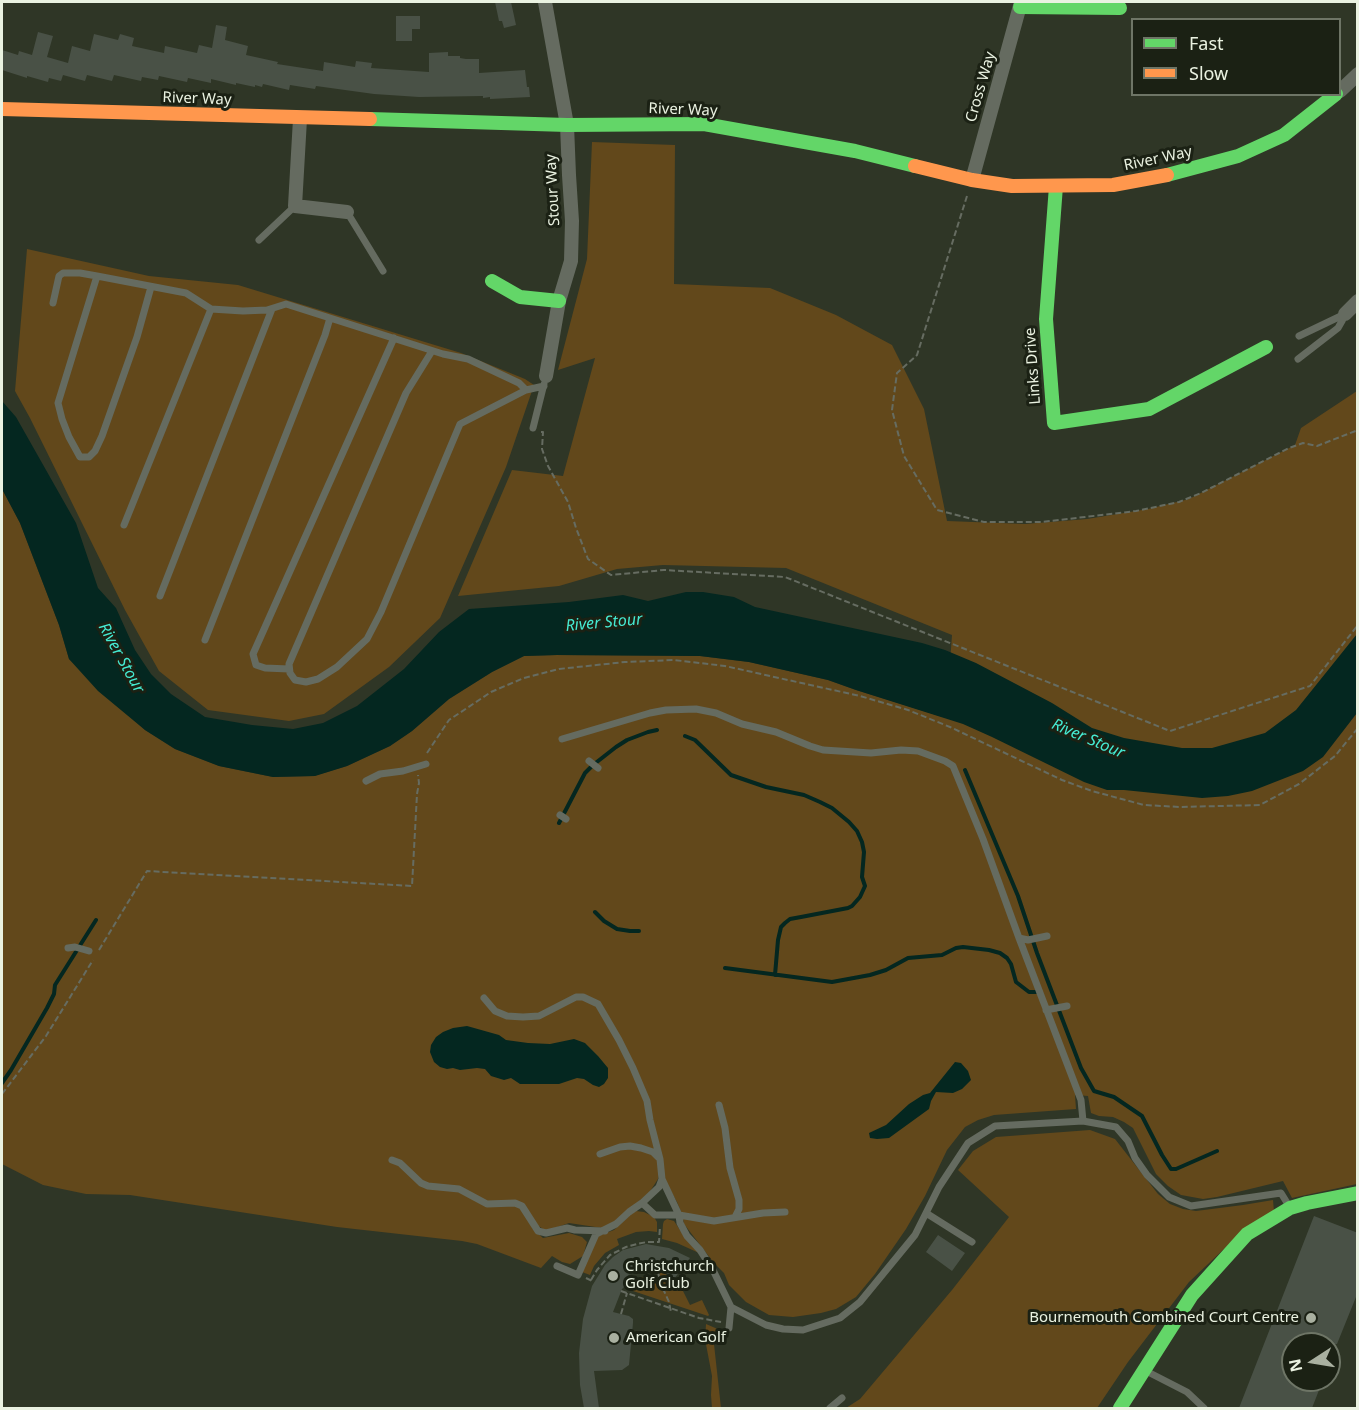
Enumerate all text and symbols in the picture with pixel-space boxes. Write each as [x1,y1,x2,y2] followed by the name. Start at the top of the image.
[1131,18,1341,96] legend
[1189,31,1224,55] text: Fast
[962,50,1000,124] street label: Cross Way
[1189,61,1228,85] text: Slow
[162,89,232,109] street label: River Way
[648,100,718,120] street label: River Way
[1122,143,1194,175] street label: River Way
[542,154,564,226] street label: Stour Way
[1021,327,1045,405] street label: Links Drive
[565,610,643,636] water label: River Stour
[94,620,148,696] water label: River Stour
[1049,715,1127,763] water label: River Stour
[625,1258,715,1293] place label: Christchurch Golf Club
[606,1269,620,1283] marker: Christchurch Golf Club
[1029,1309,1299,1327] place label: Bournemouth Combined Court Centre
[1304,1311,1318,1325] marker: Bournemouth Combined Court Centre
[626,1329,726,1347] place label: American Golf
[607,1331,621,1345] marker: American Golf
[1281,1332,1341,1392] north arrow
[1283,1357,1307,1374] text: N

